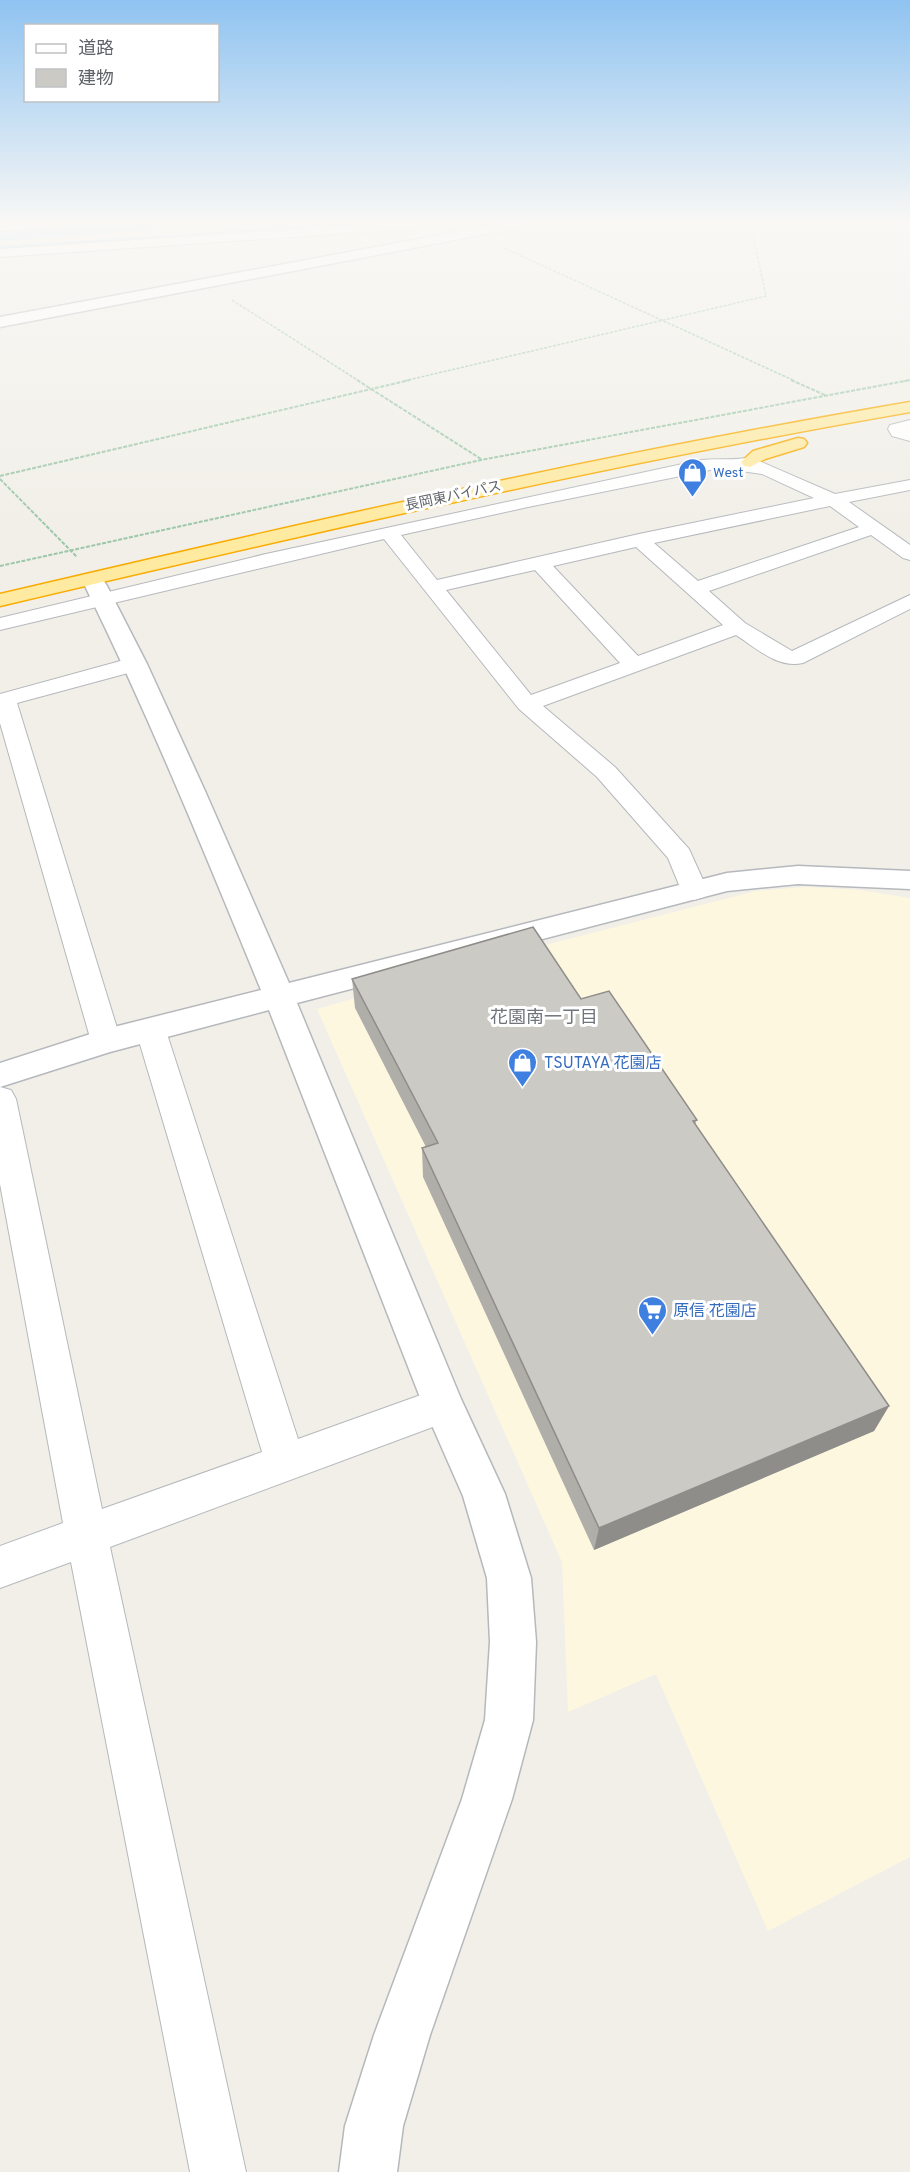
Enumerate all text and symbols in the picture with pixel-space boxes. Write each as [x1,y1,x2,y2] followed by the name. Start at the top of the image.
[24,24,219,102] legend
[78,38,114,61] text: 道路
[78,68,114,91] text: 建物
[676,456,708,498] shop icon: West
[713,465,744,482] place label: West
[404,478,503,515] street label: 長岡東バイパス
[490,1007,598,1030] district label: 花園南一丁目
[507,1046,539,1088] shop icon: TSUTAYA 花園店
[544,1054,662,1074] place label: TSUTAYA 花園店
[636,1294,668,1336] supermarket icon: 原信 花園店
[673,1302,757,1322] place label: 原信 花園店

